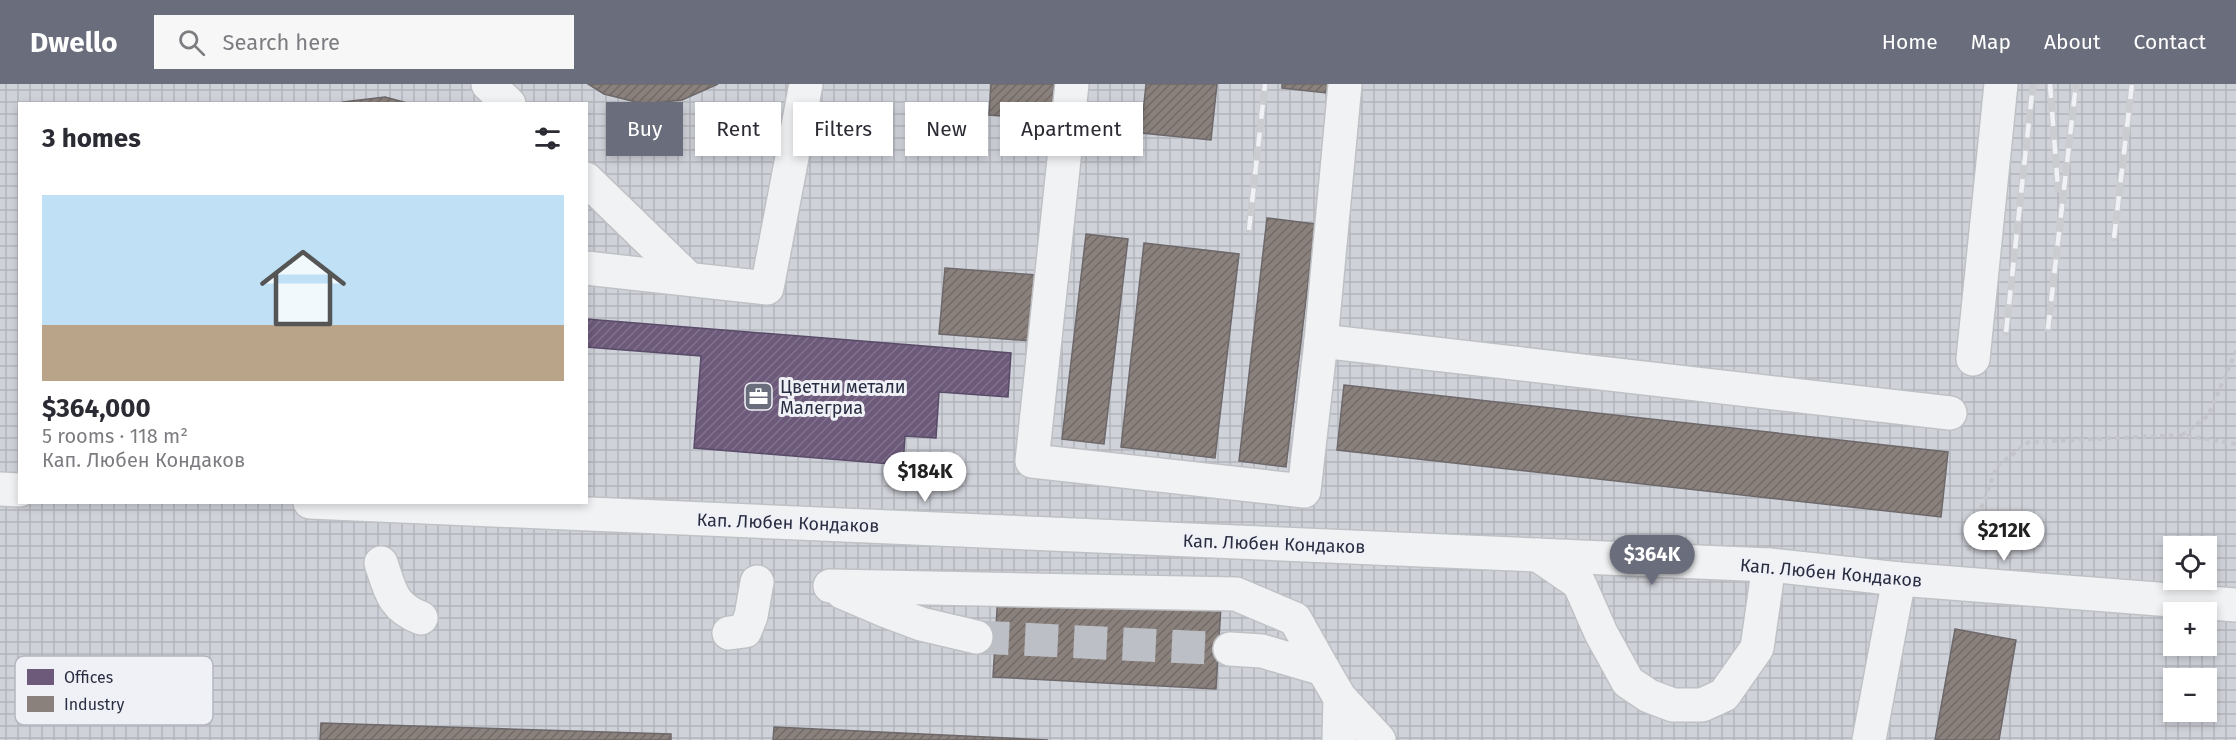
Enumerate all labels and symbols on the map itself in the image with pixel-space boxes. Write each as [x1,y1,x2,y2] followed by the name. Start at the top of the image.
[780,376,906,419] place label: Цветни метали Малегриа
[743,381,775,413] office icon: Цветни метали Малегриа
[883,452,967,503] pin: $184K
[696,509,880,537] street label: Кап. Любен Кондаков
[1962,511,2046,562] pin: $212K
[1182,530,1366,558] street label: Кап. Любен Кондаков
[1610,535,1694,586] pin: $364K
[1739,554,1923,592] street label: Кап. Любен Кондаков
[15,656,213,725] legend
[64,668,113,687] text: Offices
[64,695,124,714] text: Industry

